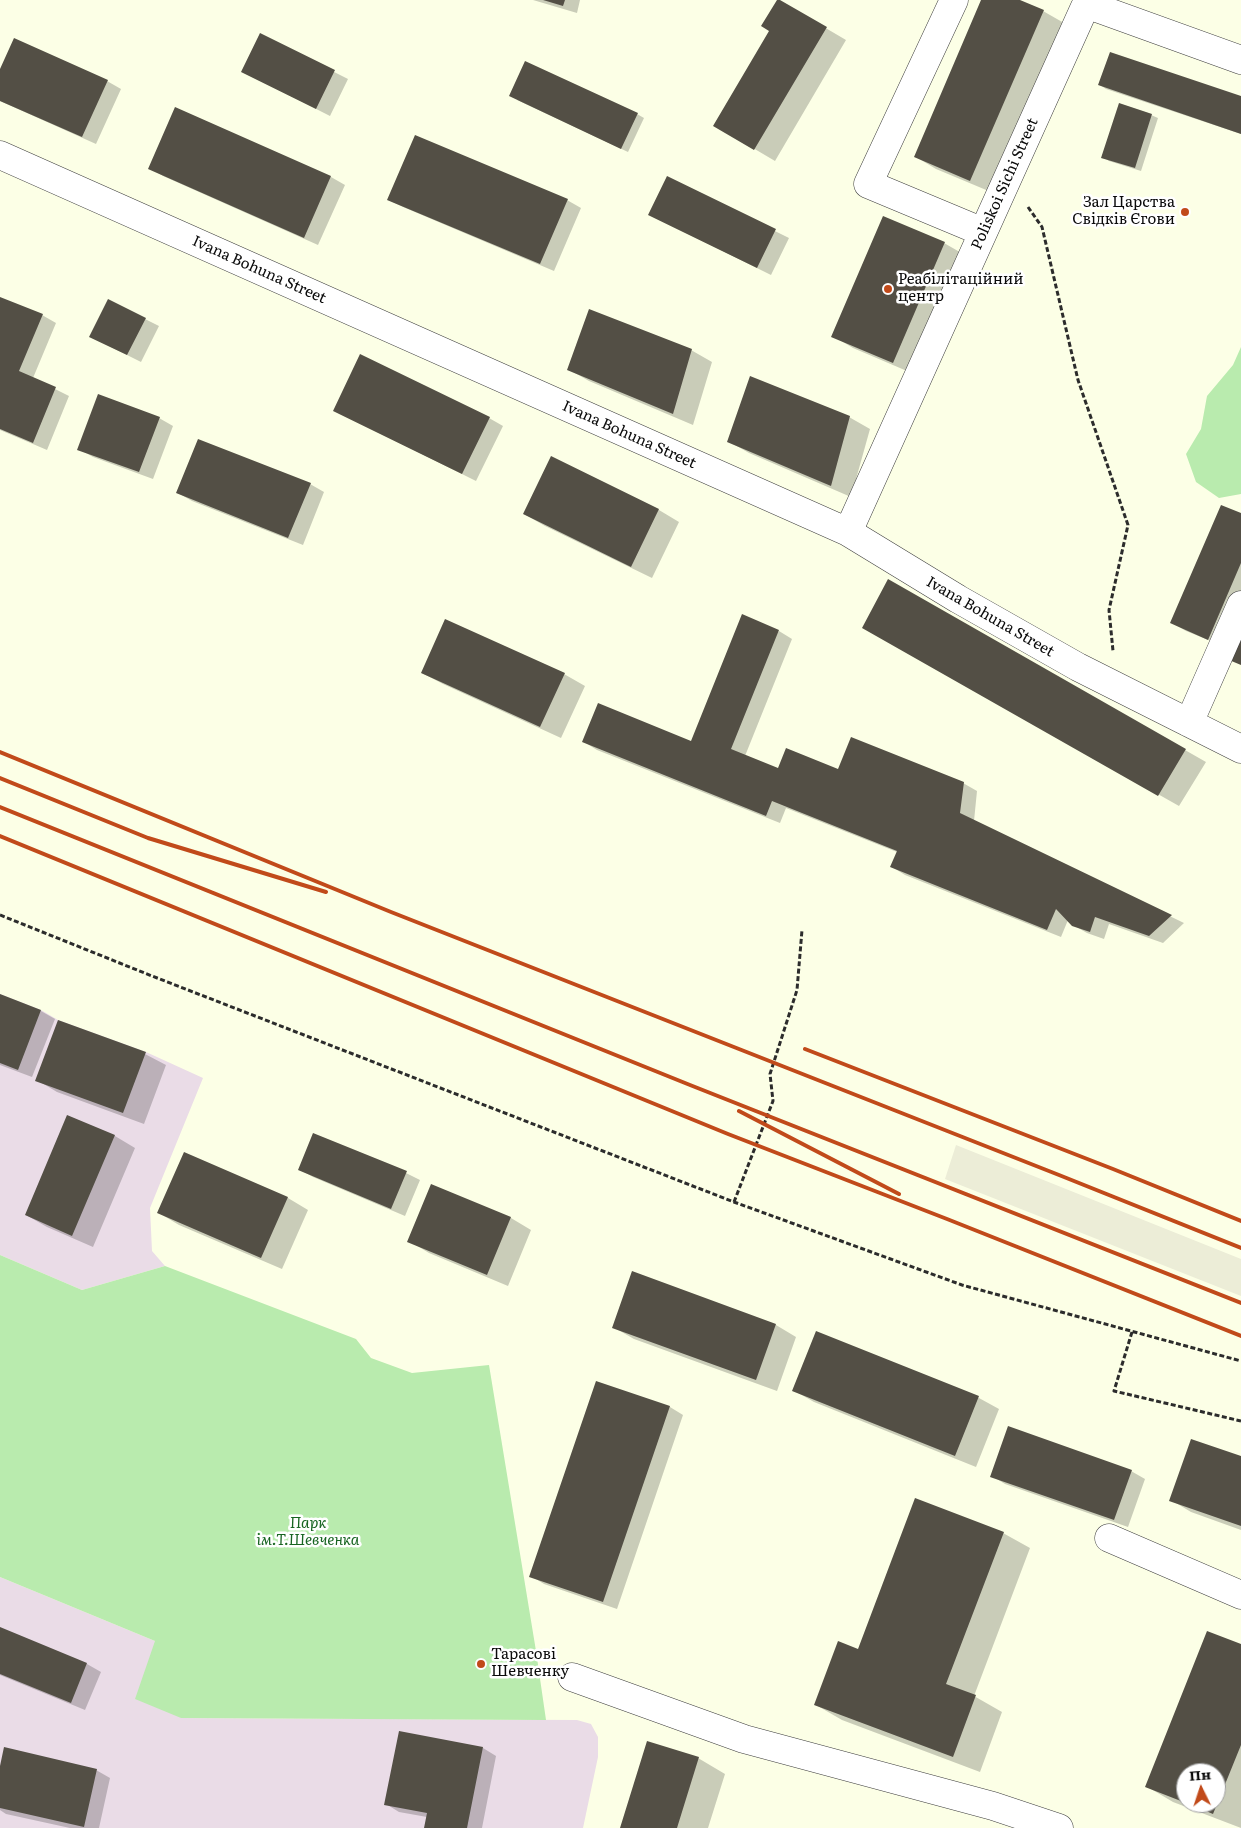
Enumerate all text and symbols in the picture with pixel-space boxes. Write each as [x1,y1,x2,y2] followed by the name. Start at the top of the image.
[968,115,1042,253] street label: Poliskoi Sichi Street
[1072,194,1175,229] place label: Зал Царства Свідків Єгови
[1179,206,1191,218] marker: Зал Царства Свідків Єгови
[189,232,329,308] street label: Ivana Bohuna Street
[898,271,1023,306] place label: Реабілітаційний центр
[882,283,894,295] marker: Реабілітаційний центр
[559,397,699,473] street label: Ivana Bohuna Street
[923,573,1057,661] street label: Ivana Bohuna Street
[257,1515,359,1550] park label: Парк ім.Т.Шевченка
[491,1646,569,1681] place label: Тарасові Шевченку
[475,1658,487,1670] marker: Тарасові Шевченку
[1176,1763,1226,1813] north arrow
[1188,1763,1212,1785] text: Пн

